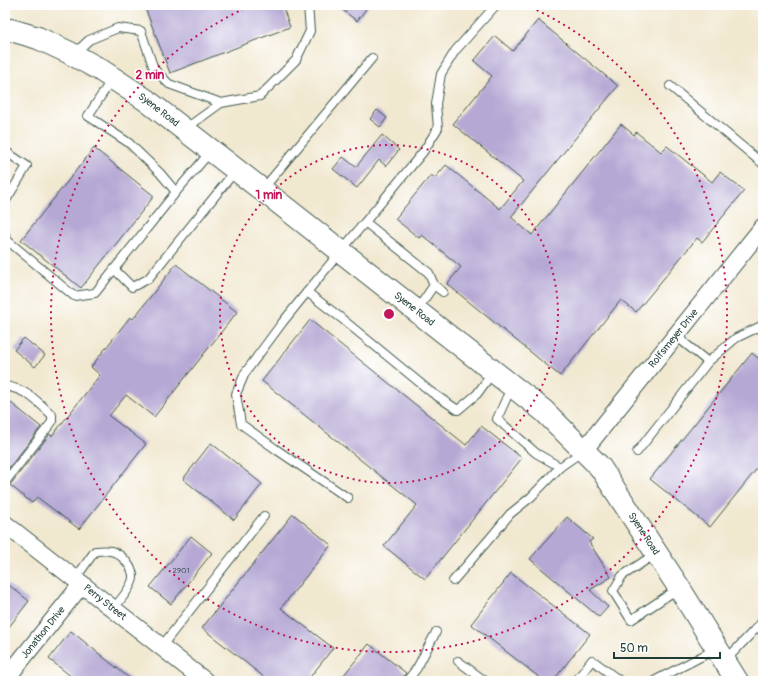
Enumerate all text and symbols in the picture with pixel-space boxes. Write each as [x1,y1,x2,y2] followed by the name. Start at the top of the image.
[136,68,165,83] text: 2 min
[136,91,182,129] street label: Syene Road
[256,188,283,203] text: 1 min
[392,289,437,329] street label: Syene Road
[382,307,396,321] centre of rings
[646,307,701,370] street label: Rolfsmeyer Drive
[625,510,662,557] street label: Syene Road
[172,566,190,575] house number: 2901
[81,582,130,624] street label: Perry Street
[19,604,68,661] street label: Jonathon Drive
[614,634,720,660] scale bar
[620,641,648,656] text: 50 m

